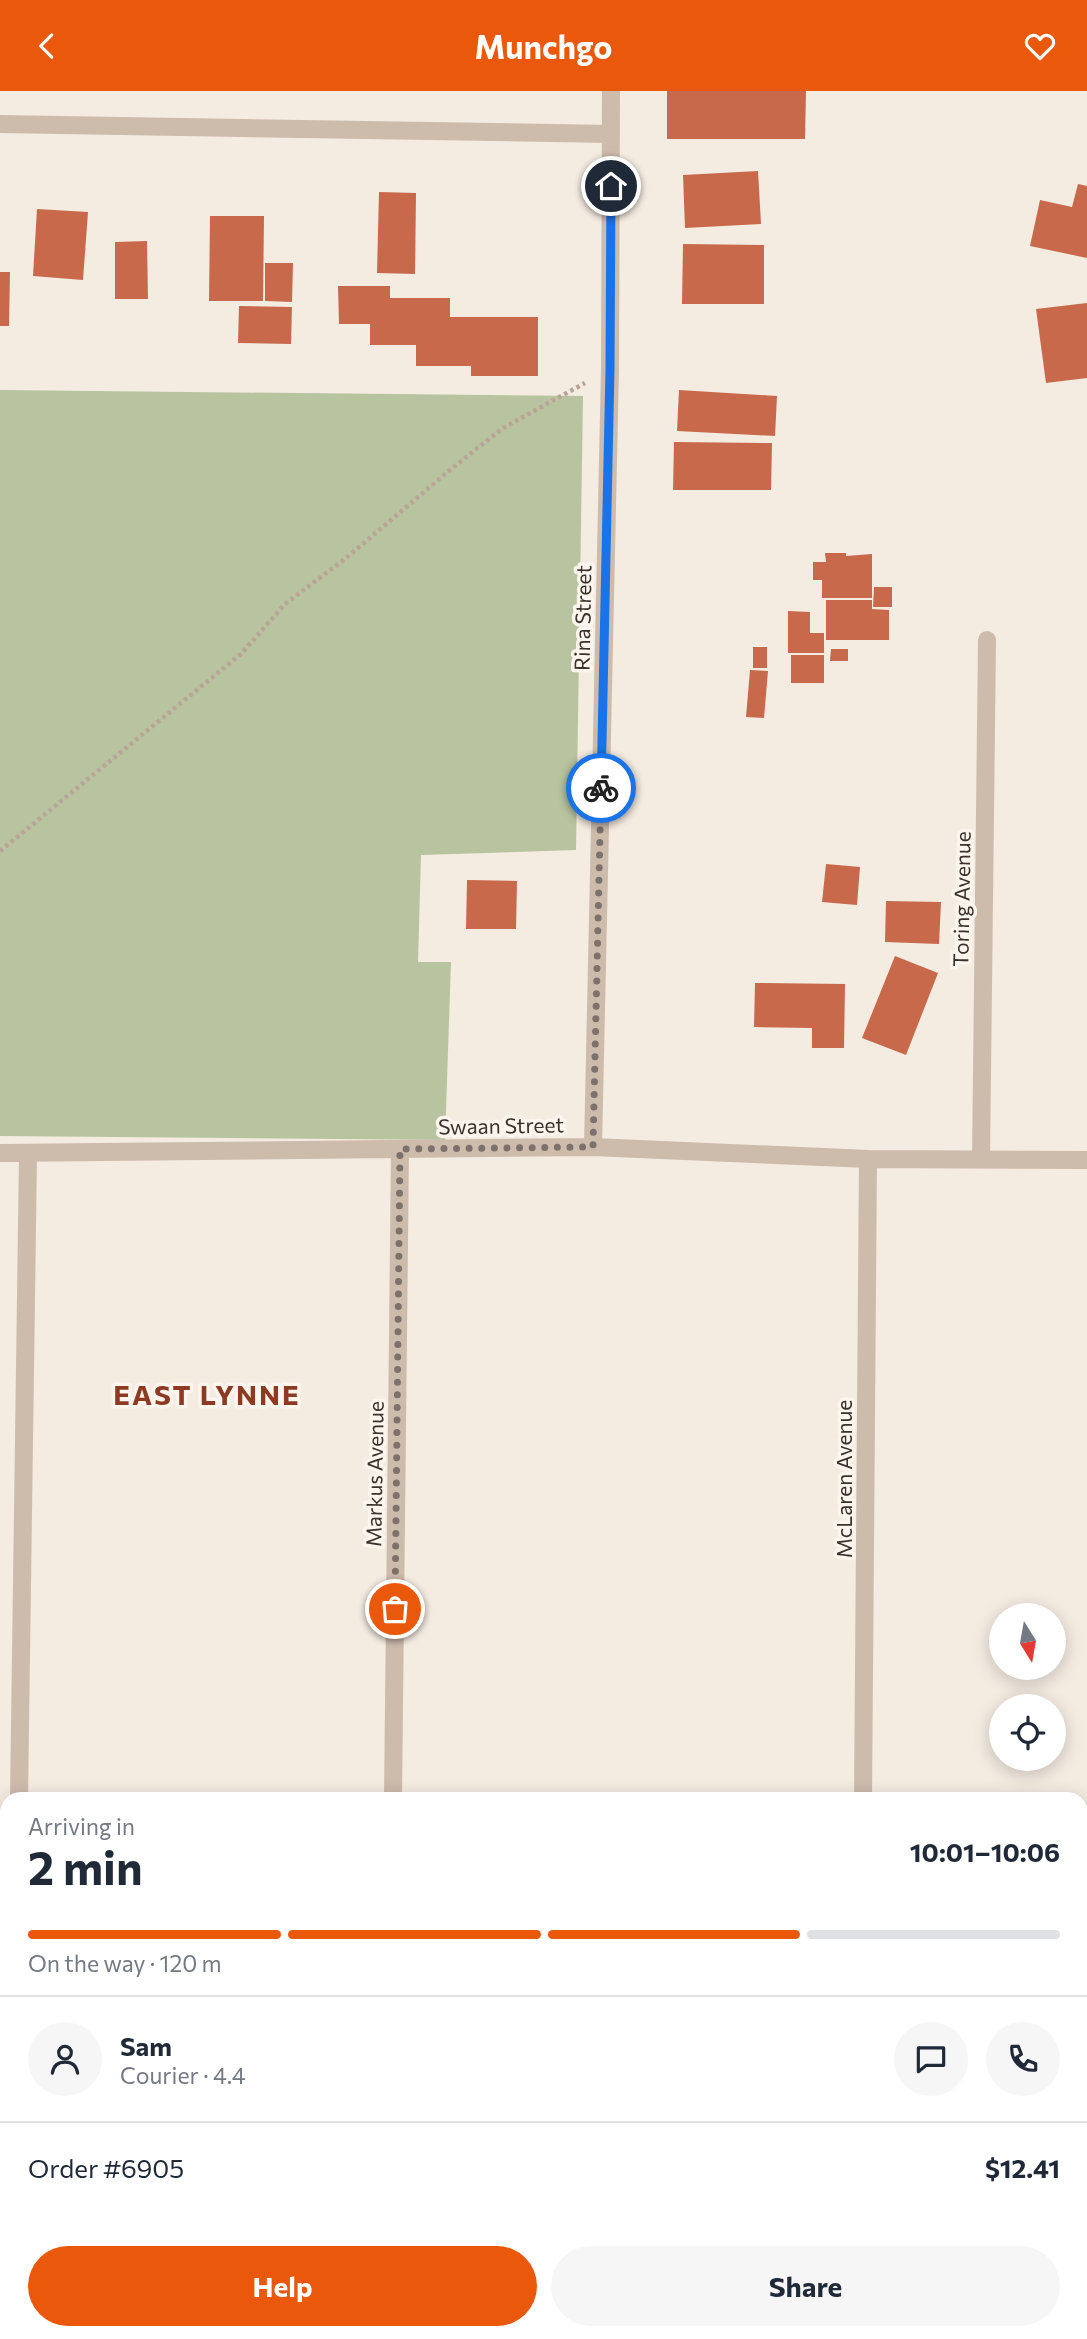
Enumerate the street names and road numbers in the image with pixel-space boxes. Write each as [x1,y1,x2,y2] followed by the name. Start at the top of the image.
[569,565,595,671] street label: Rina Street
[947,831,975,967] street label: Toring Avenue
[438,1111,564,1139] street label: Swaan Street
[831,1400,856,1558] street label: McLaren Avenue
[360,1401,388,1547] street label: Markus Avenue

